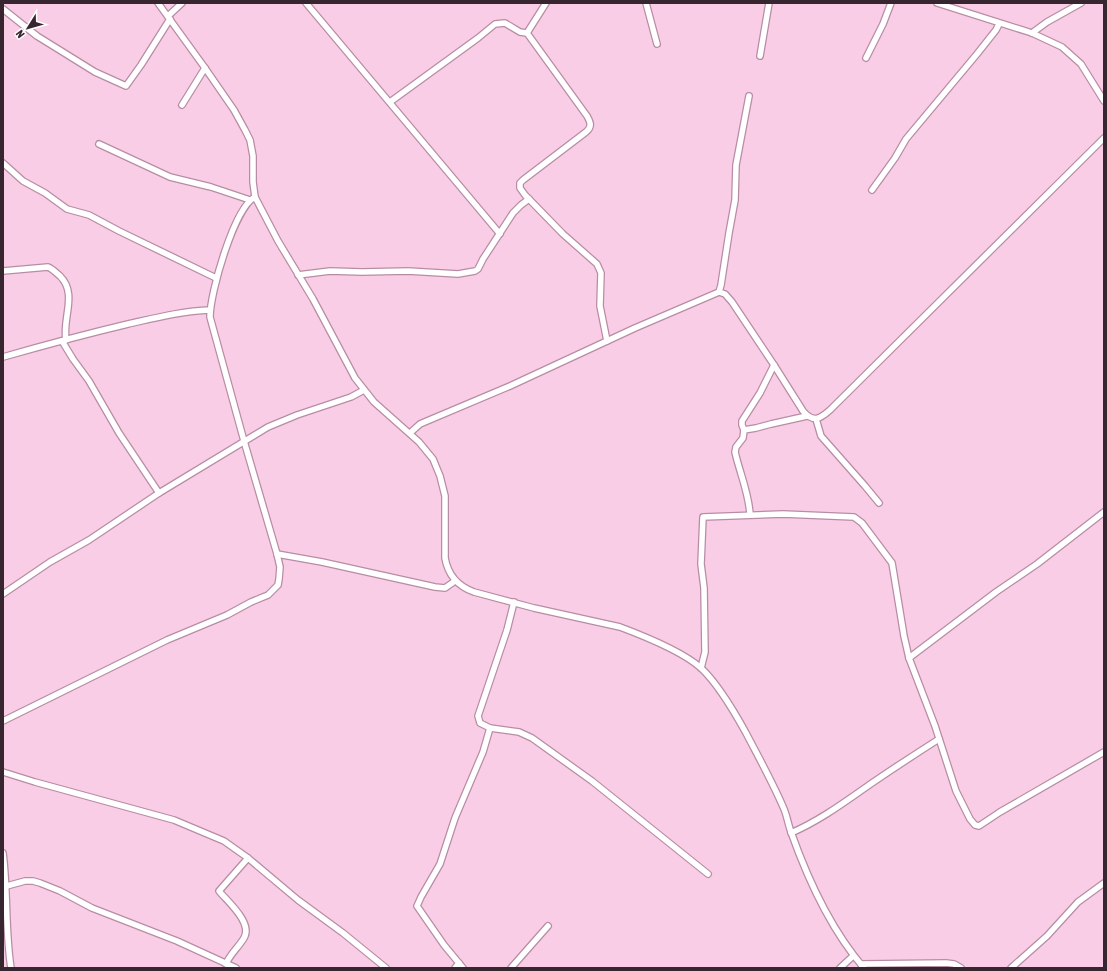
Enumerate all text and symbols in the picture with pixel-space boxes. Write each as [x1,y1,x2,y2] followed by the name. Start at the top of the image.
[8,8,48,48] north arrow
[13,28,27,40] text: N

